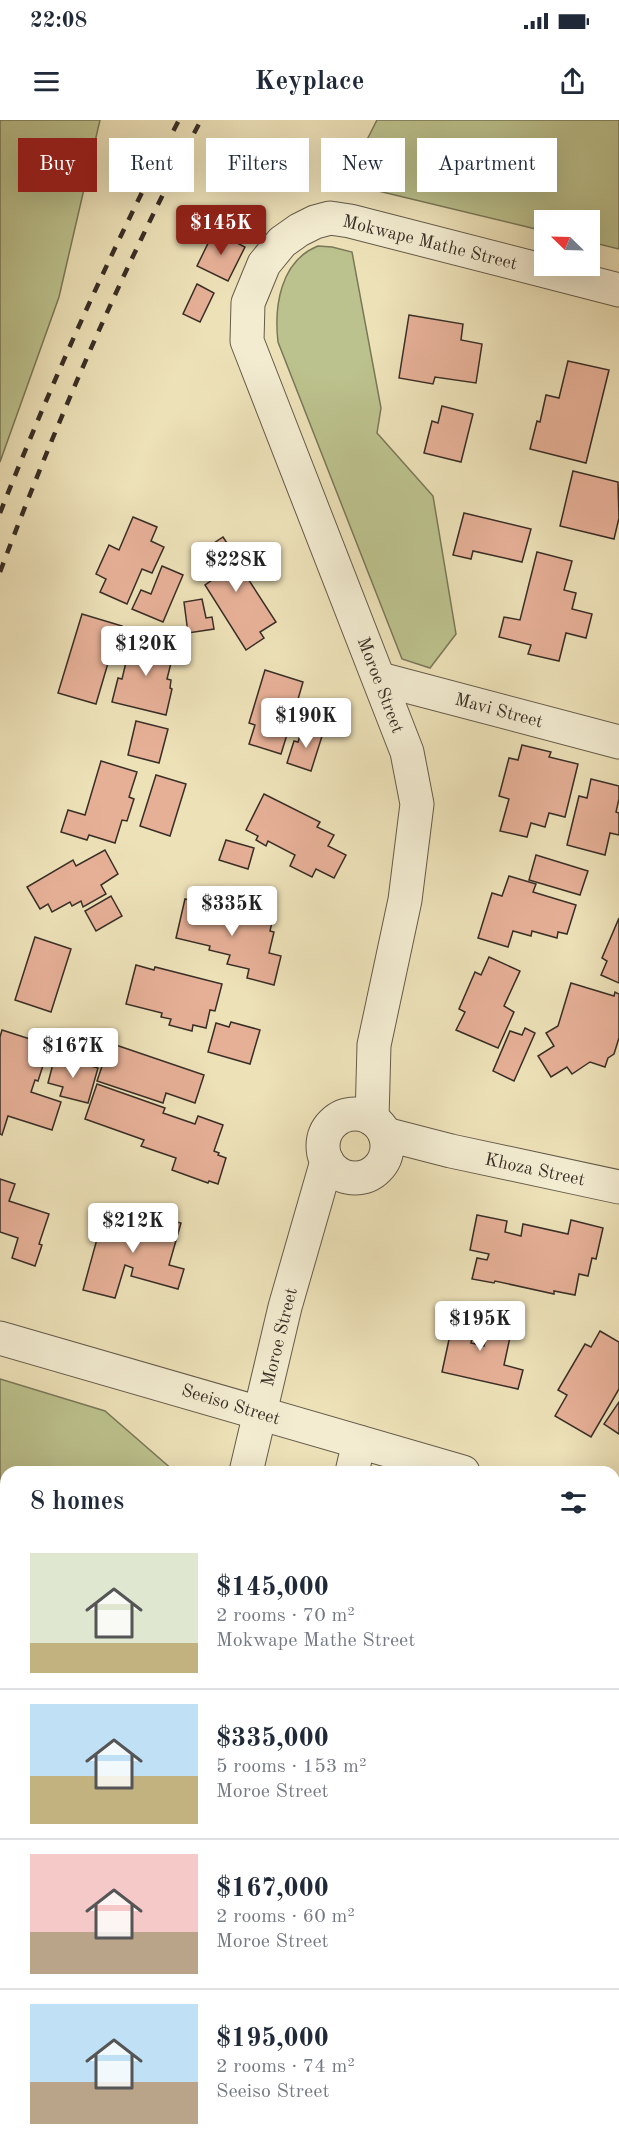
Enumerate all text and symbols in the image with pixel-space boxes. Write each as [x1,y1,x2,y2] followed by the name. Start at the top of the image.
[30,10,87,32] text: 22:08
[30,65,63,98] icon: menu
[556,65,589,98] icon: share
[255,68,364,95] text: Keyplace
[18,138,97,192] chip: Buy
[109,138,194,192] chip: Rent
[206,138,309,192] chip: Filters
[321,138,405,192] chip: New
[417,138,557,192] chip: Apartment
[179,205,263,256] pin: $145K
[534,210,600,276] north arrow
[534,210,600,276] map controls
[341,213,519,273] street label: Mokwape Mathe Street
[190,214,252,234] text: $145K
[194,542,278,593] pin: $228K
[205,551,267,571] text: $228K
[104,626,188,677] pin: $120K
[115,635,177,655] text: $120K
[354,635,407,736] street label: Moroe Street
[453,691,545,731] street label: Mavi Street
[264,698,348,749] pin: $190K
[275,707,337,727] text: $190K
[190,886,274,937] pin: $335K
[201,895,263,915] text: $335K
[31,1028,115,1079] pin: $167K
[42,1037,104,1057] text: $167K
[483,1151,586,1189] street label: Khoza Street
[91,1203,175,1254] pin: $212K
[102,1212,164,1232] text: $212K
[259,1286,301,1389] street label: Moroe Street
[438,1301,522,1352] pin: $195K
[449,1310,511,1330] text: $195K
[179,1381,282,1428] street label: Seeiso Street
[557,1486,590,1519] icon: filters
[30,1489,124,1515] text: 8 homes
[216,1575,329,1601] text: $145,000
[78,1577,150,1649] icon: home
[216,1606,355,1626] text: 2 rooms · 70 m²
[216,1631,415,1651] text: Mokwape Mathe Street
[216,1726,329,1752] text: $335,000
[78,1728,150,1800] icon: home
[216,1757,366,1777] text: 5 rooms · 153 m²
[216,1782,329,1802] text: Moroe Street
[216,1876,329,1902] text: $167,000
[78,1878,150,1950] icon: home
[216,1907,355,1927] text: 2 rooms · 60 m²
[216,1932,329,1952] text: Moroe Street
[216,2026,329,2052] text: $195,000
[78,2028,150,2100] icon: home
[216,2057,355,2077] text: 2 rooms · 74 m²
[216,2082,329,2102] text: Seeiso Street

